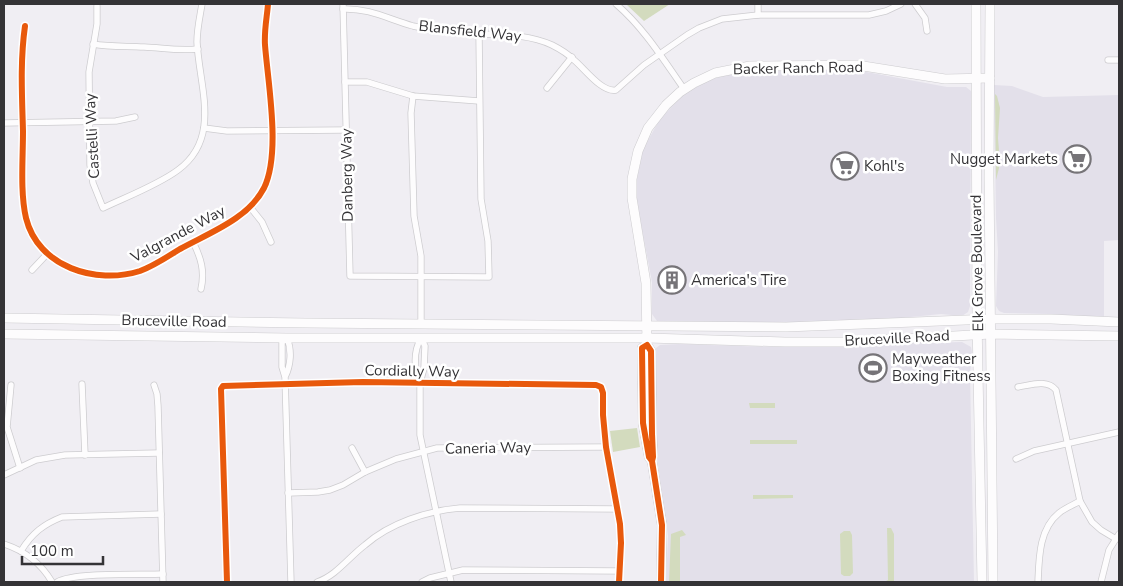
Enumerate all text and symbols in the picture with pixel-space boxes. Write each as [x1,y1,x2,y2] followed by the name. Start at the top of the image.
[418,16,522,46] street label: Blansfield Way
[733,57,863,79] street label: Backer Ranch Road
[80,92,104,179] street label: Castelli Way
[336,128,358,222] street label: Danberg Way
[1062,144,1092,174] supermarket icon: Nugget Markets
[950,149,1058,169] place label: Nugget Markets
[830,151,860,181] supermarket icon: Kohl's
[864,156,904,176] place label: Kohl's
[966,194,988,332] street label: Elk Grove Boulevard
[126,201,229,268] street label: Valgrande Way
[657,265,687,295] building icon: America's Tire
[691,270,787,290] place label: America's Tire
[121,310,227,332] street label: Bruceville Road
[844,325,950,351] street label: Bruceville Road
[892,349,991,386] place label: Mayweather Boxing Fitness
[858,353,888,383] sports icon: Mayweather Boxing Fitness
[364,360,460,382] street label: Cordially Way
[445,437,532,459] street label: Caneria Way
[22,534,104,566] scale bar
[30,541,74,561] text: 100 m

